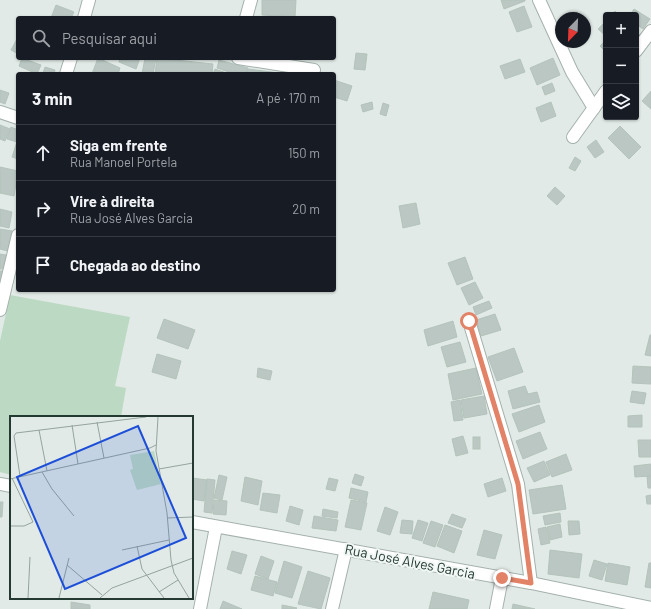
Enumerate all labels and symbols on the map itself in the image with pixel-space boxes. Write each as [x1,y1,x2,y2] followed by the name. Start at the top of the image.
[555,12,591,48] north arrow
[460,312,478,330] route start
[10,416,193,599] inset map
[343,540,477,582] street label: Rua José Alves Garcia
[493,569,511,587] route end

